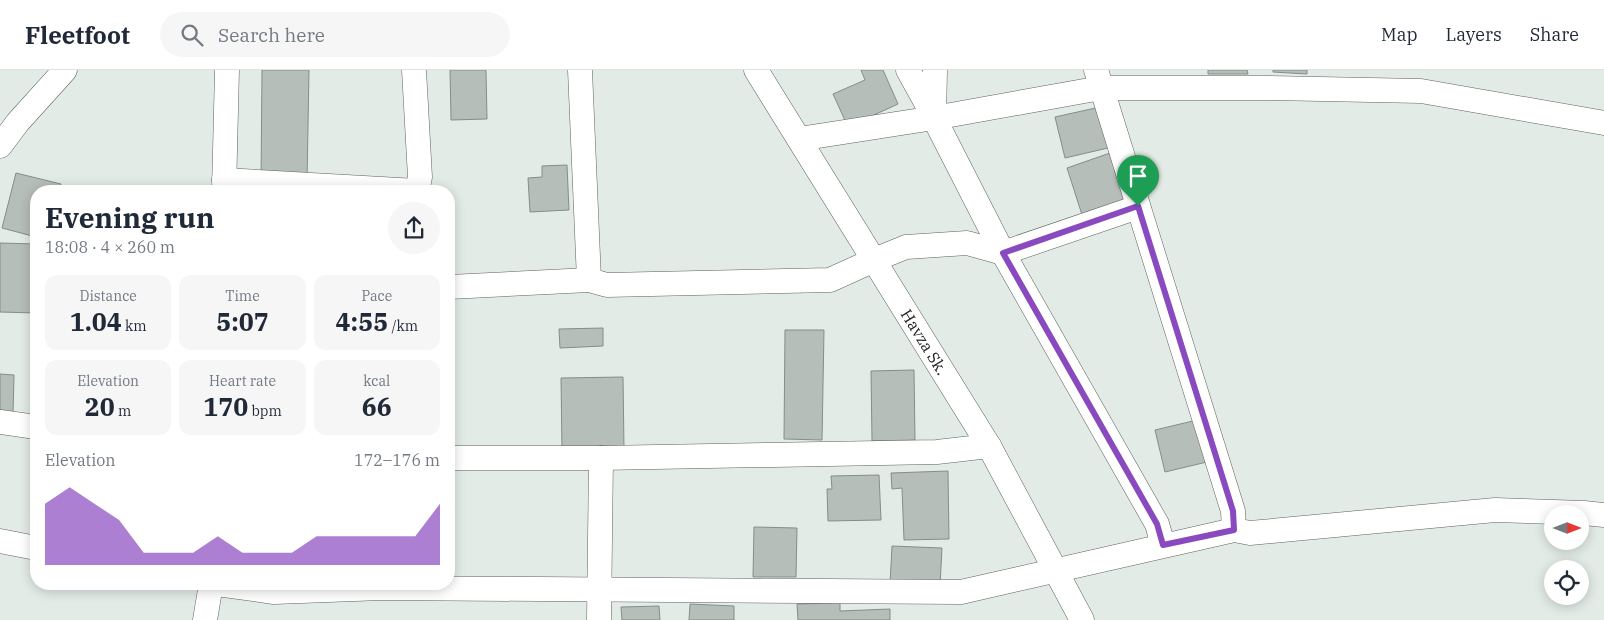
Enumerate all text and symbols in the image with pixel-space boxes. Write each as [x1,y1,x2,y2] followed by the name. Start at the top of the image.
[160,12,510,57] search box
[25,19,130,51] text: Fleetfoot
[178,21,206,49] icon: search
[218,23,325,47] text: Search here
[1381,23,1418,46] text: Map
[1446,23,1502,46] text: Layers
[1530,23,1579,46] text: Share
[1117,155,1159,206] pin
[1124,162,1152,190] icon: arrive
[45,199,214,236] text: Evening run
[388,202,440,254] button: share
[45,237,175,257] text: 18:08 · 4 × 260 m
[80,287,137,305] text: Distance
[225,287,260,305] text: Time
[361,287,392,305] text: Pace
[70,305,122,338] text: 1.04
[216,305,269,338] text: 5:07
[336,305,388,338] text: 4:55
[897,305,952,379] street label: Havza Sk.
[122,317,147,335] text: km
[388,317,418,335] text: /km
[77,372,139,390] text: Elevation
[209,372,276,390] text: Heart rate
[363,372,390,390] text: kcal
[85,390,115,423] text: 20
[203,390,248,423] text: 170
[362,390,392,423] text: 66
[115,402,131,420] text: m
[248,402,282,420] text: bpm
[45,450,115,470] text: Elevation
[354,450,440,470] text: 172–176 m
[1544,505,1589,550] north arrow
[1544,505,1589,605] map controls
[1544,560,1589,605] button: locate

